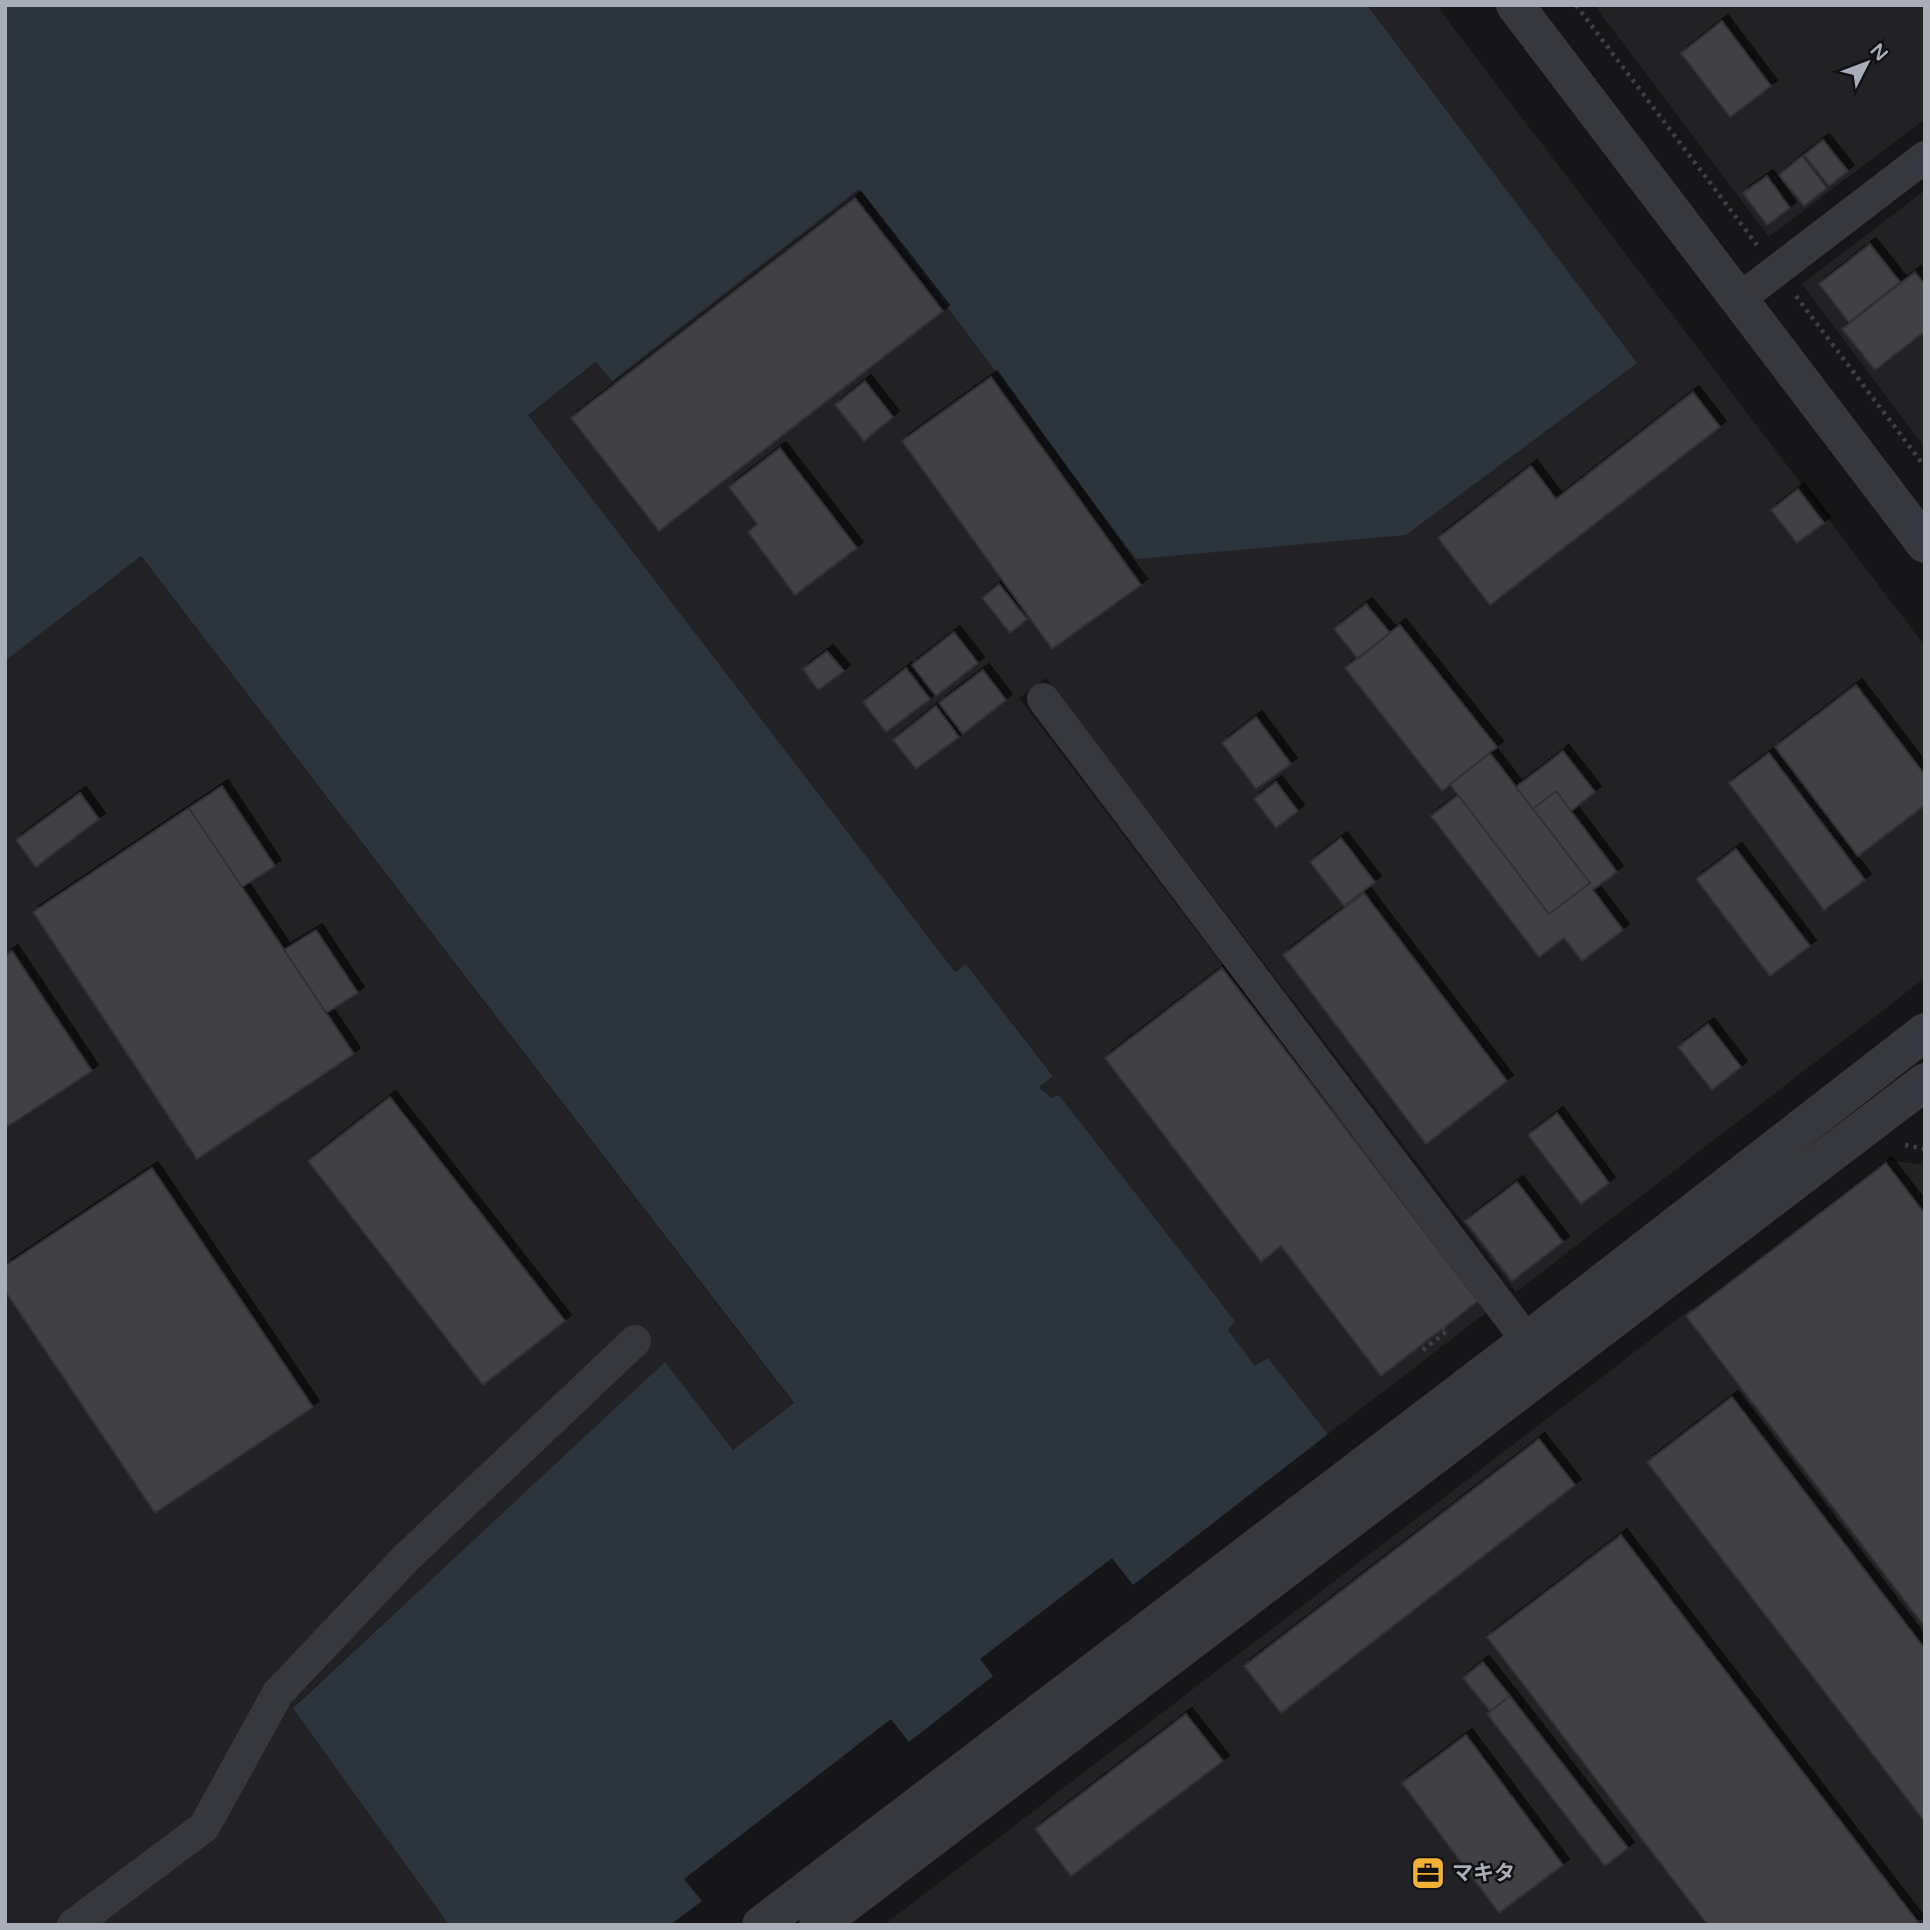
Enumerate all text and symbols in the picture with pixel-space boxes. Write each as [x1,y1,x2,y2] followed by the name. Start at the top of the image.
[1832,28,1902,98] north arrow
[1866,39,1892,65] text: N
[1409,1854,1447,1892] office icon: マキタ
[1452,1861,1515,1886] place label: マキタ

